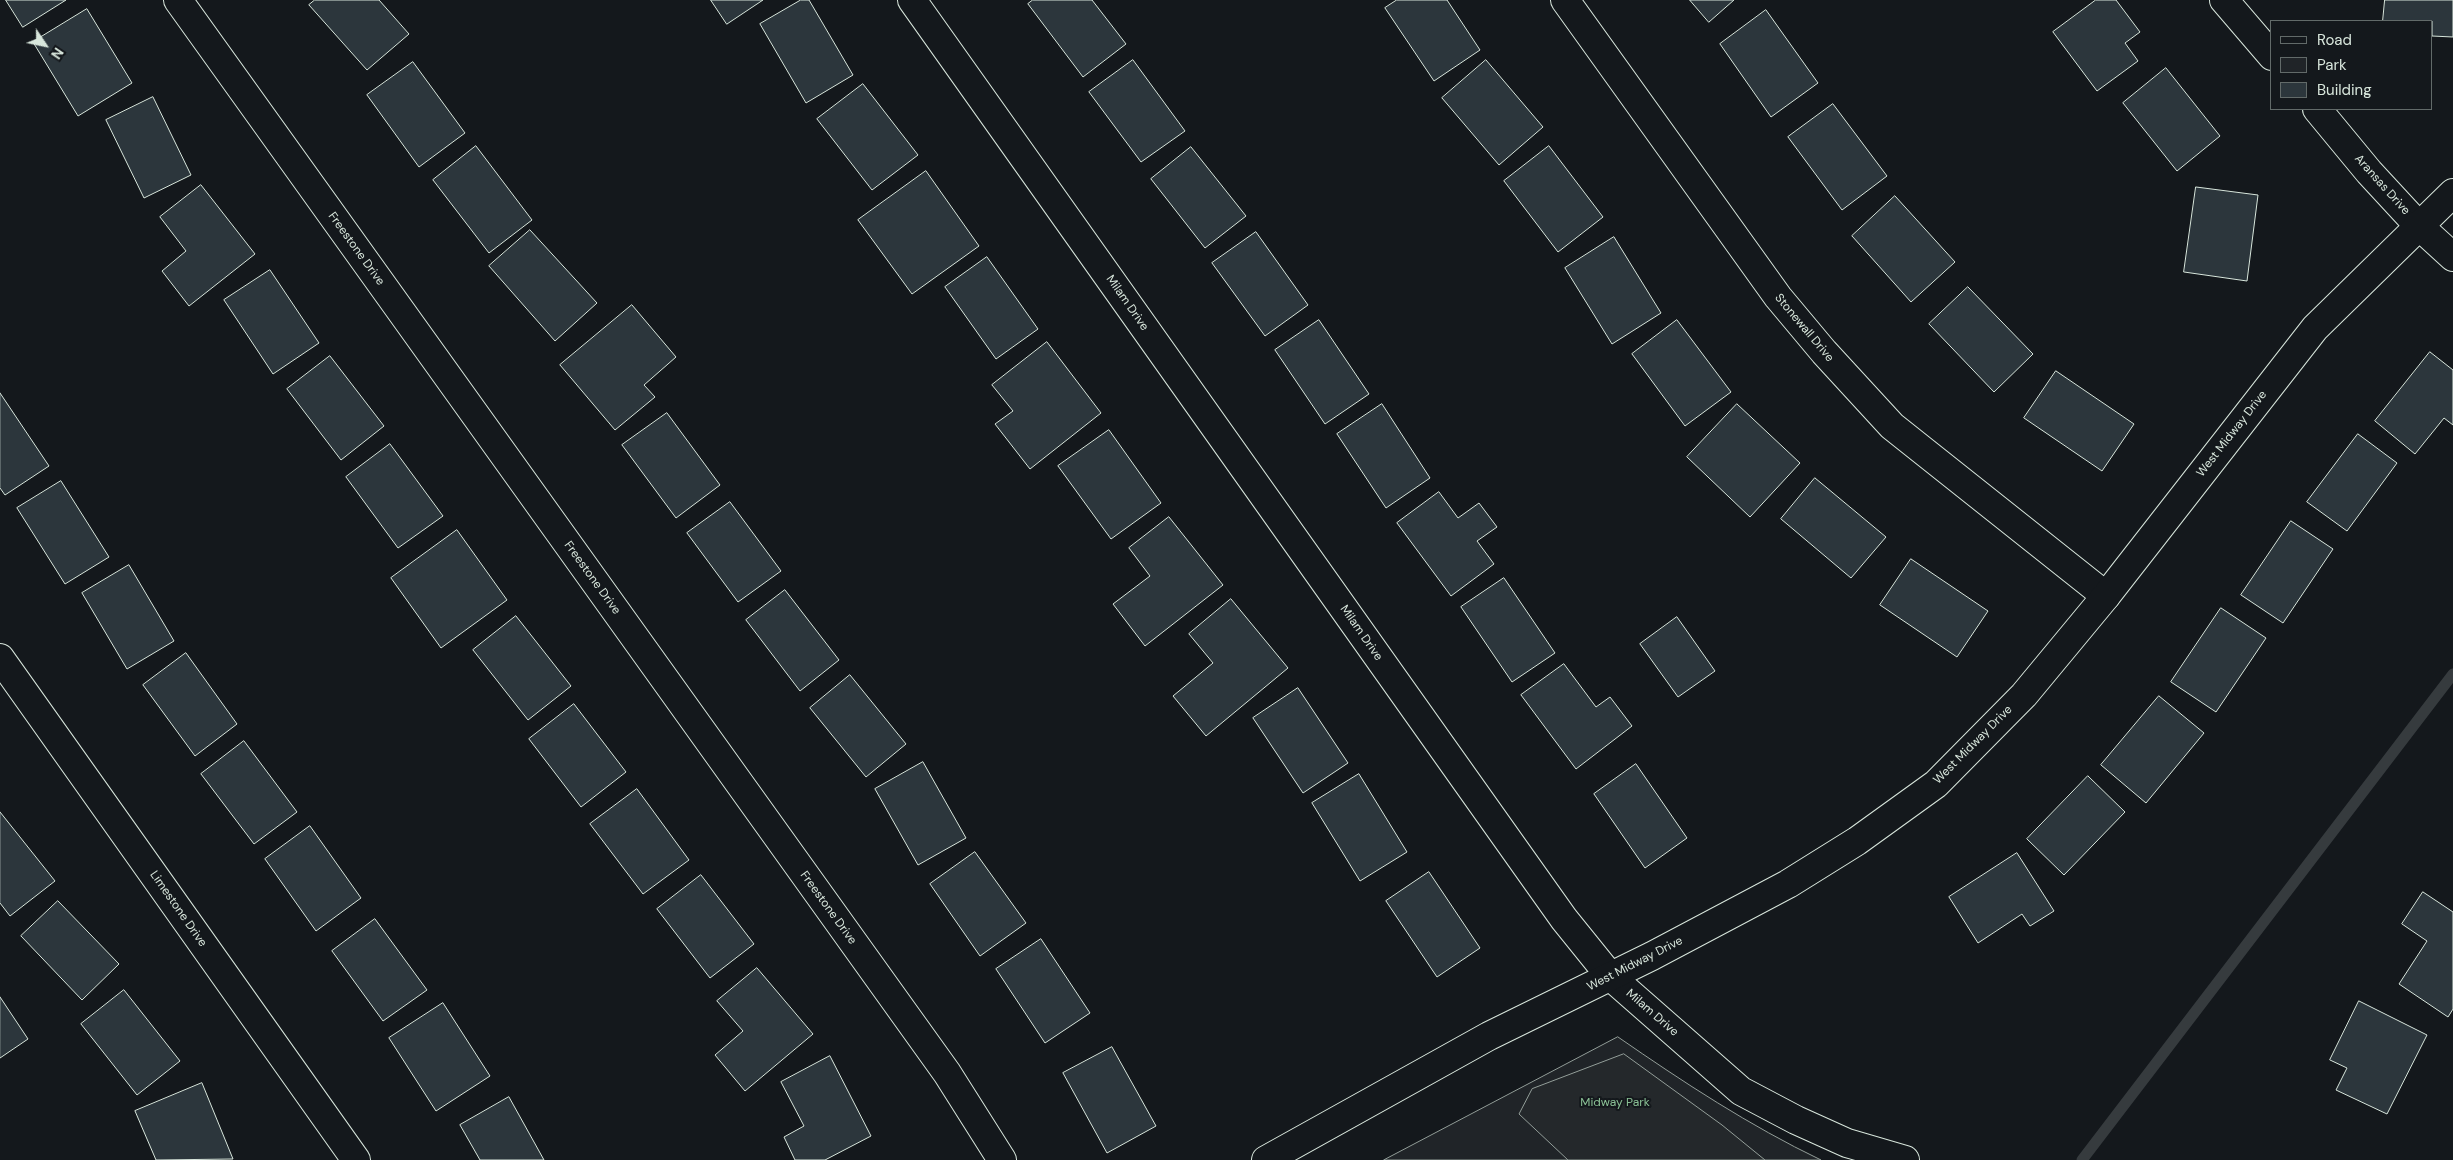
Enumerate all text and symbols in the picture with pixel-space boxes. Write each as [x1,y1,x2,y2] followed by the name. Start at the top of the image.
[20,20,70,70] north arrow
[2270,20,2433,110] legend
[2317,30,2352,50] text: Road
[47,44,68,63] text: N
[2317,55,2347,75] text: Park
[2317,80,2372,100] text: Building
[2351,152,2413,218] street label: Aransas Drive
[325,210,387,288] street label: Freestone Drive
[1103,272,1151,334] street label: Milam Drive
[1771,291,1837,365] street label: Stonewall Drive
[2194,388,2270,480] street label: West Midway Drive
[561,539,623,617] street label: Freestone Drive
[1337,602,1385,664] street label: Milam Drive
[1931,703,2015,787] street label: West Midway Drive
[146,868,210,950] street label: Limestone Drive
[797,869,859,947] street label: Freestone Drive
[1585,934,1685,994] street label: West Midway Drive
[1623,986,1681,1040] street label: Milam Drive
[1580,1096,1650,1110] park label: Midway Park

